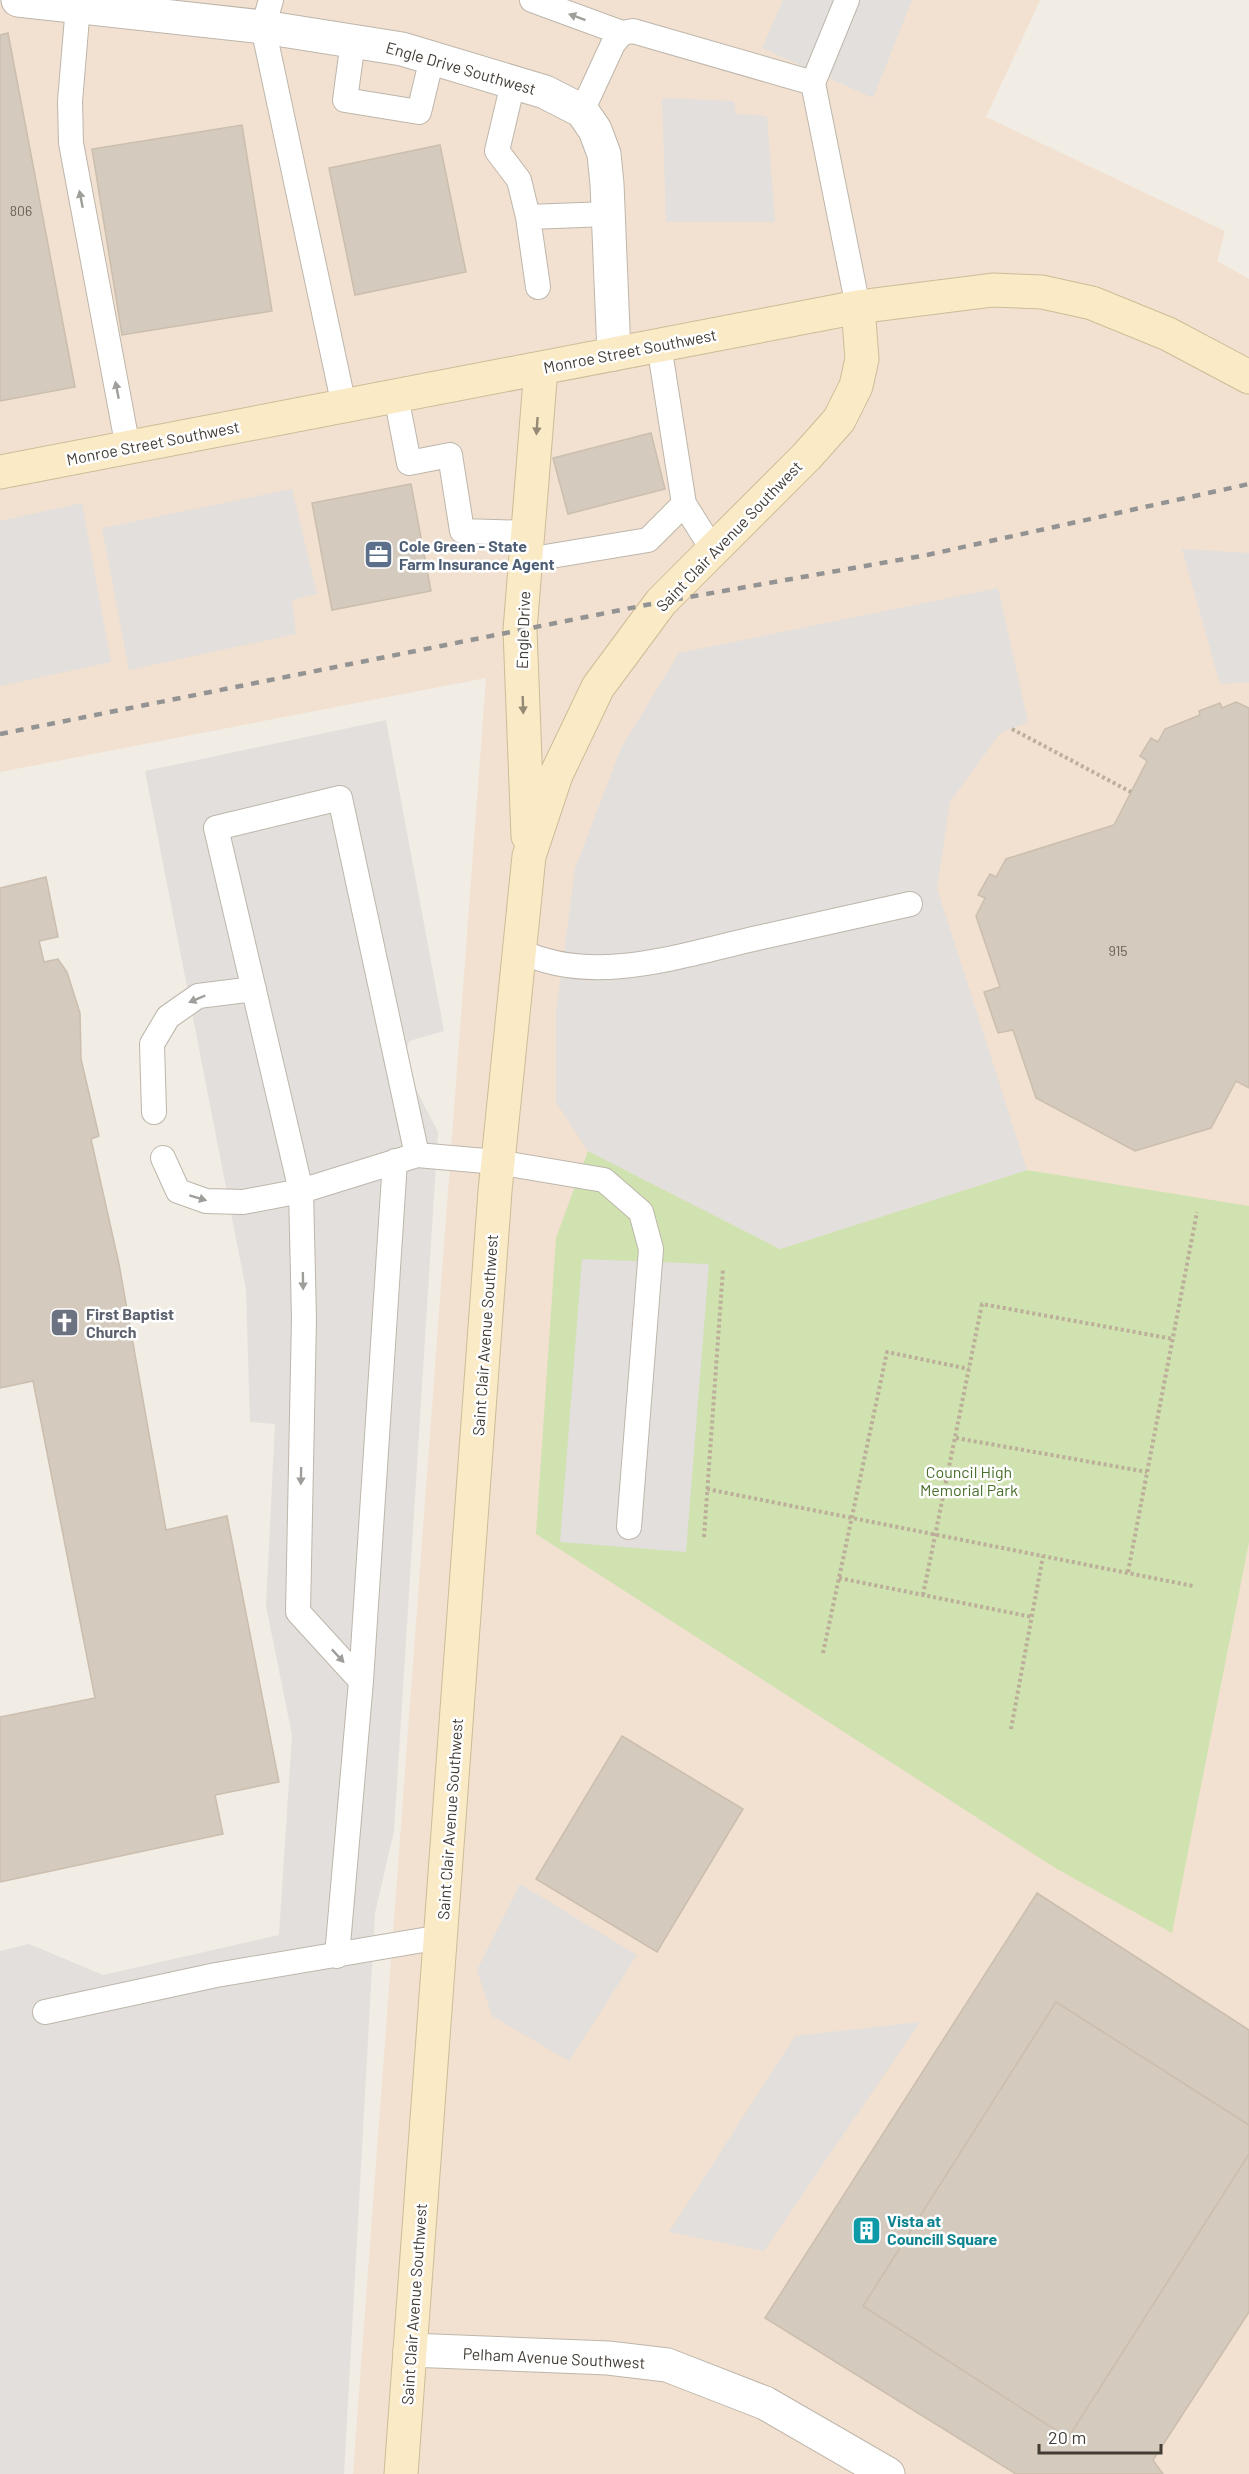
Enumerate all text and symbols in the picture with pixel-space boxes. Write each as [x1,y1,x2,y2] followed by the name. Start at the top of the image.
[567,11,585,21] one-way arrow
[384,37,538,98] street label: Engle Drive Southwest
[76,189,85,208] one-way arrow
[10,202,32,219] house number: 806
[542,324,718,377] street label: Monroe Street Southwest
[112,381,121,400] one-way arrow
[65,416,241,469] street label: Monroe Street Southwest
[532,417,542,436] one-way arrow
[652,456,806,615] street label: Saint Clair Avenue Southwest
[399,536,555,573] place label: Cole Green - State Farm Insurance Agent
[362,539,394,571] office icon: Cole Green - State Farm Insurance Agent
[512,591,533,669] street label: Engle Drive
[519,695,528,714] one-way arrow
[1108,942,1128,959] house number: 915
[188,994,206,1004] one-way arrow
[189,1194,207,1203] one-way arrow
[468,1234,501,1436] street label: Saint Clair Avenue Southwest
[299,1272,308,1291] one-way arrow
[86,1304,174,1341] place label: First Baptist Church
[49,1307,81,1339] church icon: First Baptist Church
[920,1462,1018,1499] park label: Council High Memorial Park
[296,1467,305,1486] one-way arrow
[331,1648,345,1663] one-way arrow
[433,1718,466,1920] street label: Saint Clair Avenue Southwest
[397,2203,430,2405] street label: Saint Clair Avenue Southwest
[887,2211,997,2248] place label: Vista at Councill Square
[850,2214,882,2246] building icon: Vista at Councill Square
[462,2343,646,2372] street label: Pelham Avenue Southwest
[1039,2417,1160,2455] scale bar
[1048,2426,1086,2448] text: 20 m

